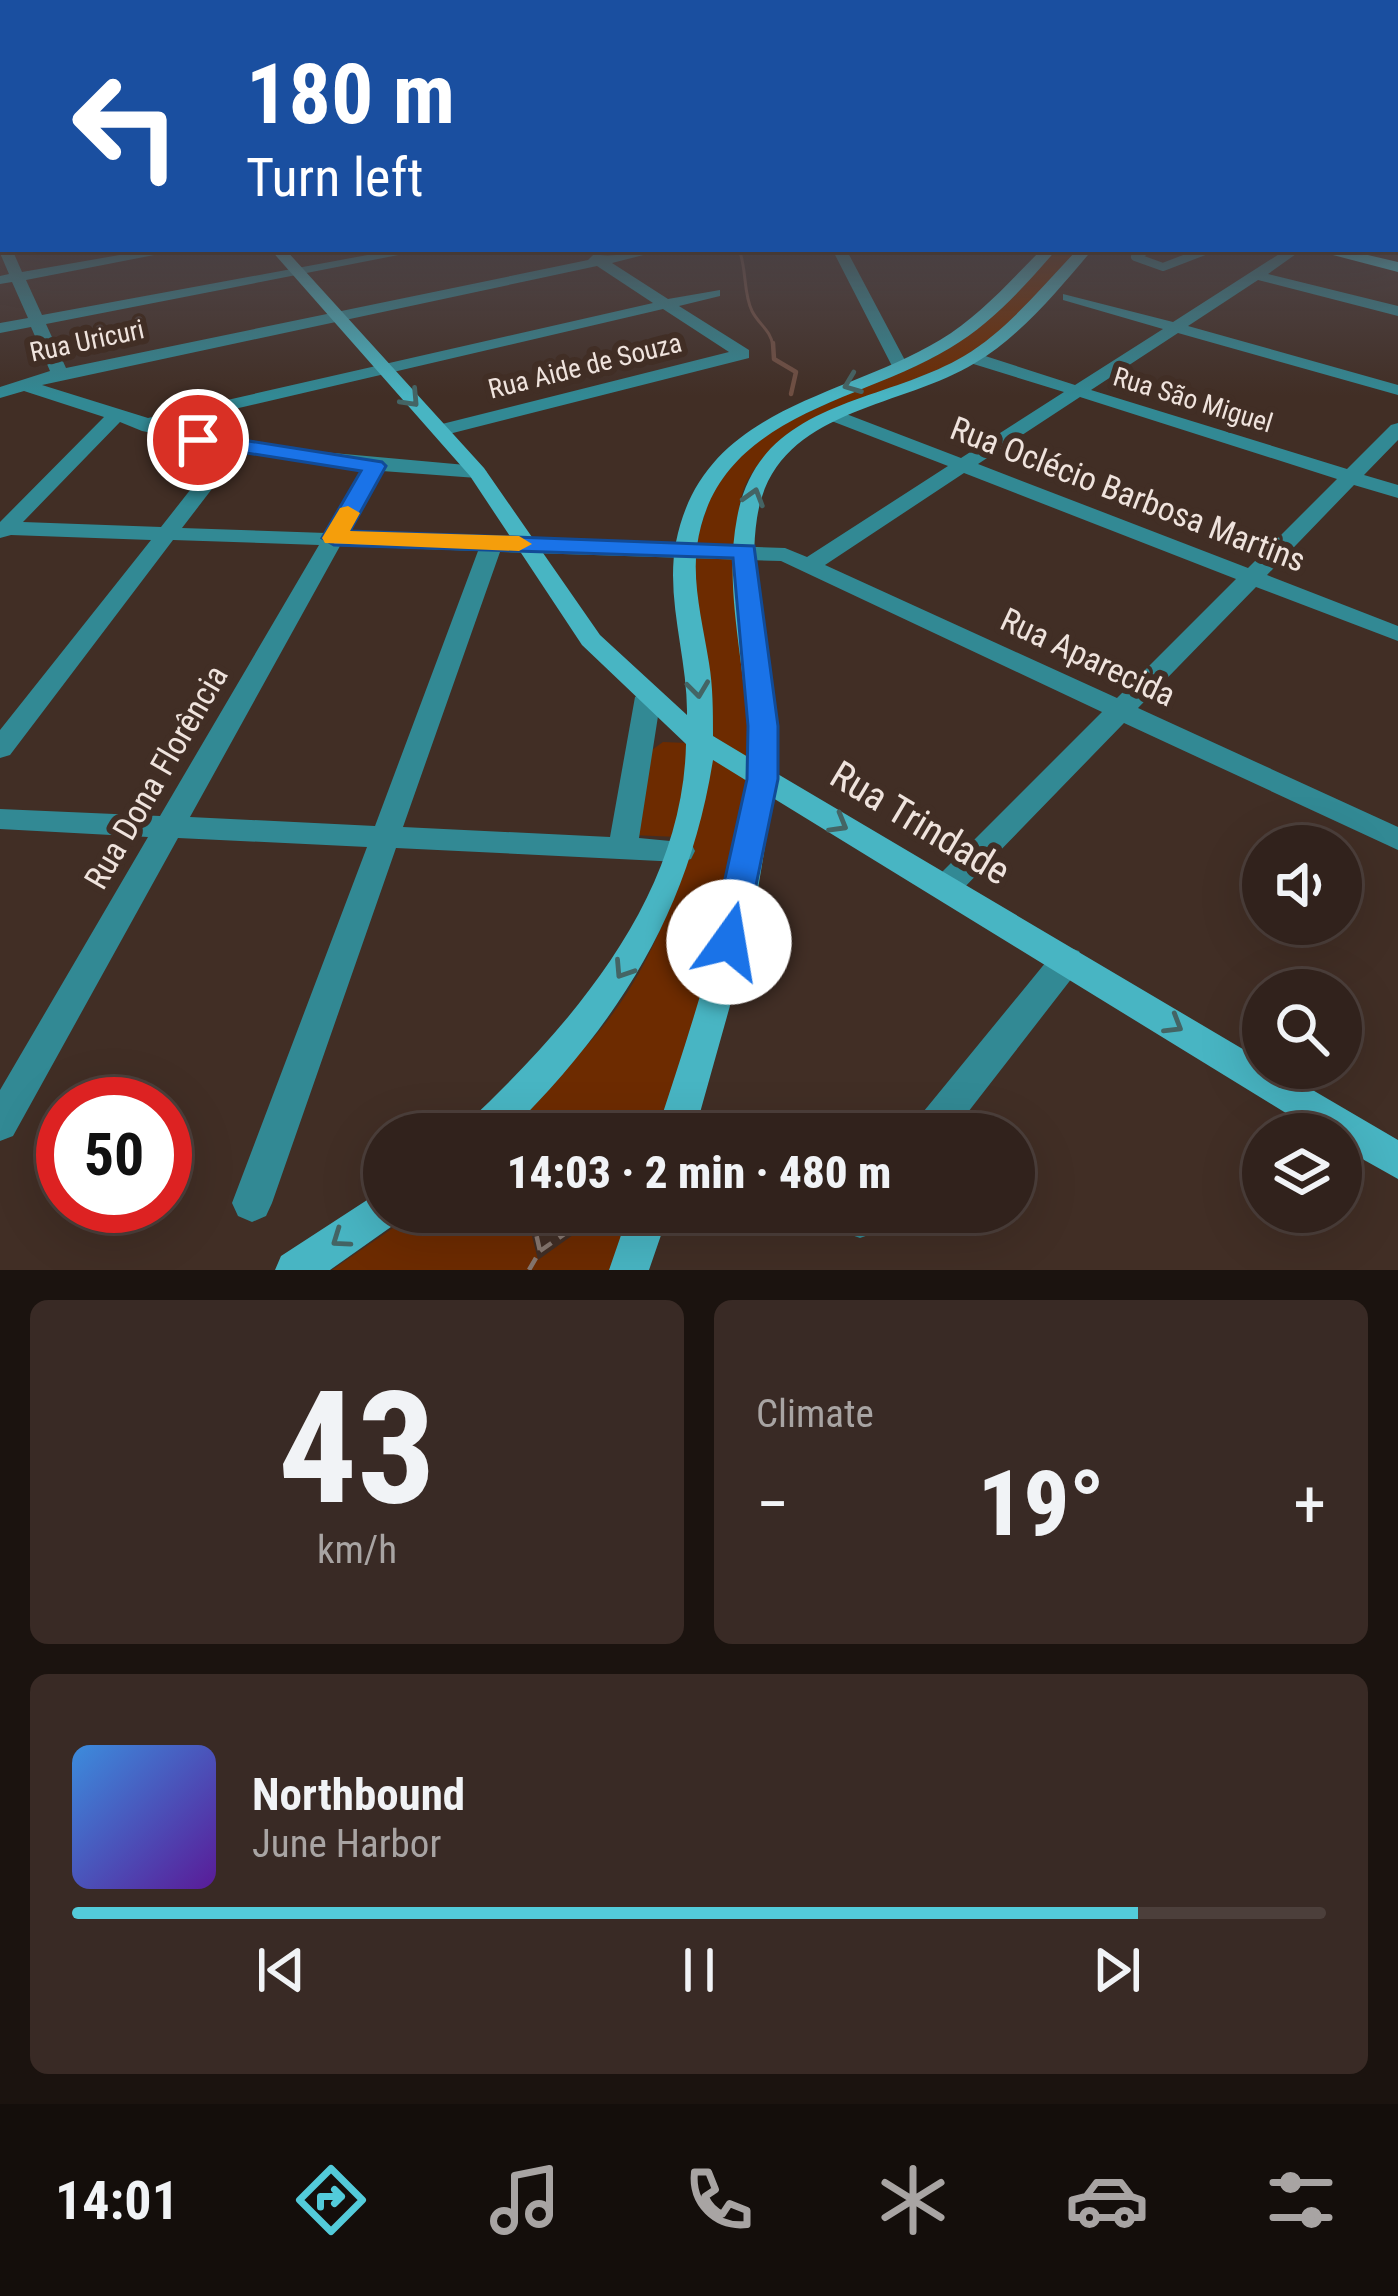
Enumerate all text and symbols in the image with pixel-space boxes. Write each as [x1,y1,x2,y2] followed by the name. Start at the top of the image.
[246,45,455,144] text: 180 m
[48,48,204,204] icon: left
[246,146,423,209] text: Turn left
[27,313,147,369] street label: Rua Uricuri
[485,327,685,405] street label: Rua Aide de Souza
[1109,361,1277,439] street label: Rua São Miguel
[843,370,864,395] one-way arrow
[396,385,418,407] one-way arrow
[147,389,249,491] pin
[165,407,231,473] icon: arrive
[945,408,1311,580] street label: Rua Oclécio Barbosa Martins
[740,487,765,508] one-way arrow
[994,600,1182,714] street label: Rua Aparecida
[76,658,236,896] street label: Rua Dona Florência
[685,679,711,699] one-way arrow
[822,752,1018,894] street label: Rua Trindade
[827,810,848,833] one-way arrow
[1242,825,1362,1233] map controls
[1242,825,1362,945] button: sound
[666,879,792,1005] position arrow
[615,956,637,978] one-way arrow
[1242,969,1362,1089] button: search
[1161,1011,1183,1033] one-way arrow
[36,1077,192,1233] speed limit sign: 50
[1242,1113,1362,1233] button: layers
[507,1146,891,1199] text: 14:03 · 2 min · 480 m
[331,1225,353,1247] one-way arrow
[278,1357,436,1540] text: 43
[756,1391,874,1437] text: Climate
[978,1452,1105,1557] text: 19°
[756,1466,789,1543] text: −
[1293,1466,1326,1543] text: +
[317,1527,397,1573] text: km/h
[252,1768,465,1821] text: Northbound
[252,1821,441,1867] text: June Harbor
[248,1937,314,2003] icon: previous
[666,1937,732,2003] icon: pause
[1084,1937,1150,2003] icon: next
[289,2158,373,2242] icon: directions
[483,2158,567,2242] icon: music
[677,2158,761,2242] icon: phone
[871,2158,955,2242] icon: climate
[1065,2158,1149,2242] icon: car
[1259,2158,1343,2242] icon: filters
[55,2169,179,2232] text: 14:01

